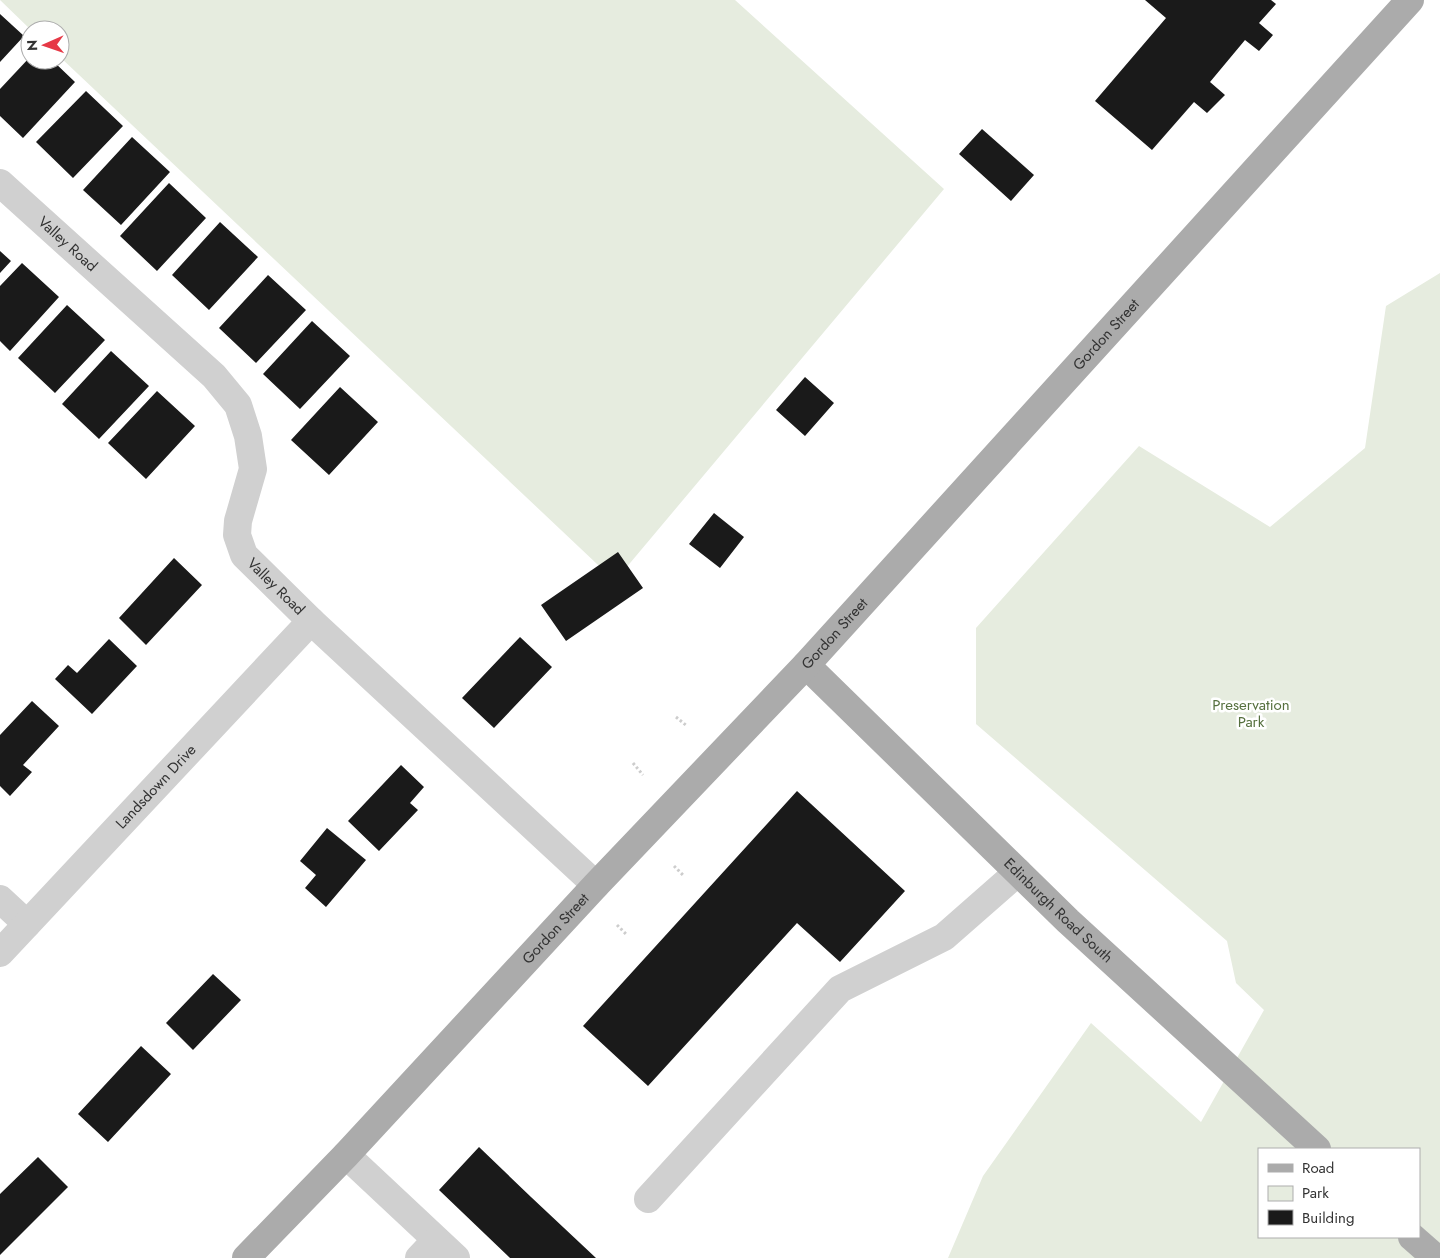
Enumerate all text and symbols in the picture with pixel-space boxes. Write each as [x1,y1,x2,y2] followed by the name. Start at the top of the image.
[20,20,70,70] north arrow
[22,40,42,51] text: N
[33,211,102,277] street label: Valley Road
[1068,294,1145,375] street label: Gordon Street
[242,553,310,620] street label: Valley Road
[796,593,873,674] street label: Gordon Street
[1212,694,1290,733] park label: Preservation Park
[111,739,201,834] street label: Landsdown Drive
[999,853,1118,968] street label: Edinburgh Road South
[517,888,594,969] street label: Gordon Street
[1258,1148,1420,1238] legend
[1302,1157,1334,1179] text: Road
[1302,1182,1329,1204] text: Park
[1302,1207,1354,1229] text: Building

